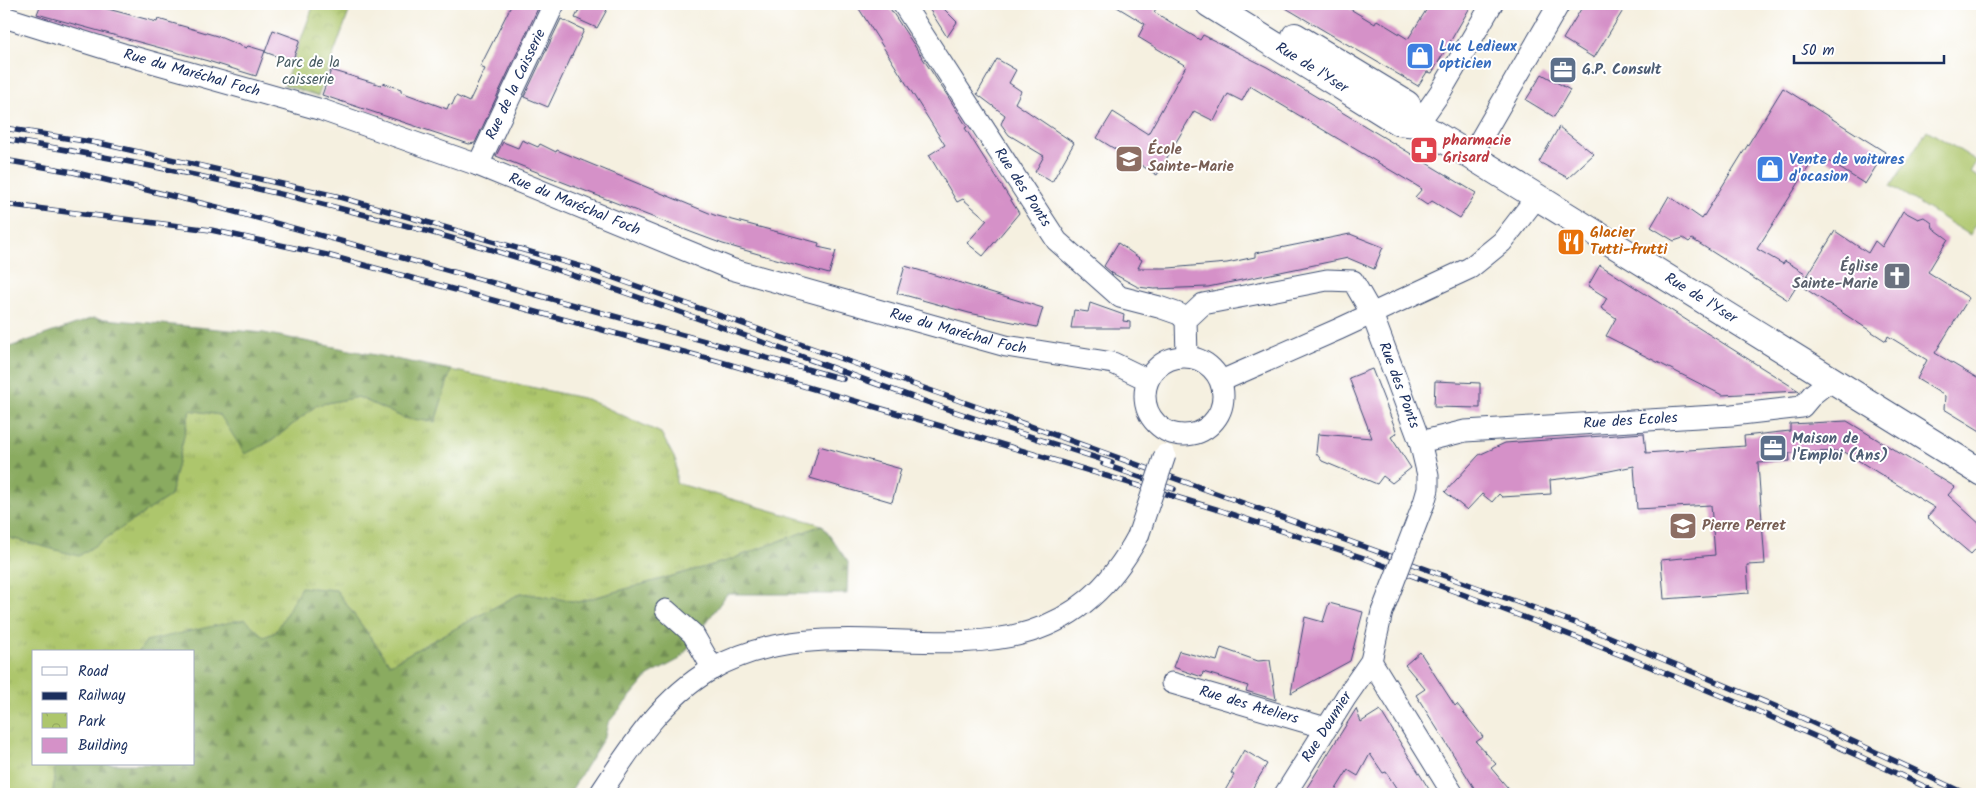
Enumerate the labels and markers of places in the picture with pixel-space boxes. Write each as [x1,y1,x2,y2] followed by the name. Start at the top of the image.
[1439,35,1518,76] place label: Luc Ledieux opticien
[1405,41,1435,71] shop icon: Luc Ledieux opticien
[1548,55,1578,85] office icon: G.P. Consult
[1582,58,1662,82] place label: G.P. Consult
[1442,129,1512,170] place label: pharmacie Grisard
[1409,135,1439,165] pharmacy icon: pharmacie Grisard
[1148,138,1235,179] place label: École Sainte-Marie
[1114,144,1144,174] school or university icon: École Sainte-Marie
[1789,148,1905,189] place label: Vente de voitures d'ocasion
[1755,154,1785,184] shop icon: Vente de voitures d'ocasion
[1590,221,1669,262] place label: Glacier Tutti-frutti
[1556,227,1586,257] restaurant icon: Glacier Tutti-frutti
[1792,255,1879,296] place label: Église Sainte-Marie
[1882,261,1912,291] church icon: Église Sainte-Marie
[1792,427,1888,468] place label: Maison de l'Emploi (Ans)
[1758,433,1788,463] office icon: Maison de l'Emploi (Ans)
[1668,511,1698,541] school or university icon: Pierre Perret
[1702,514,1786,538] place label: Pierre Perret

